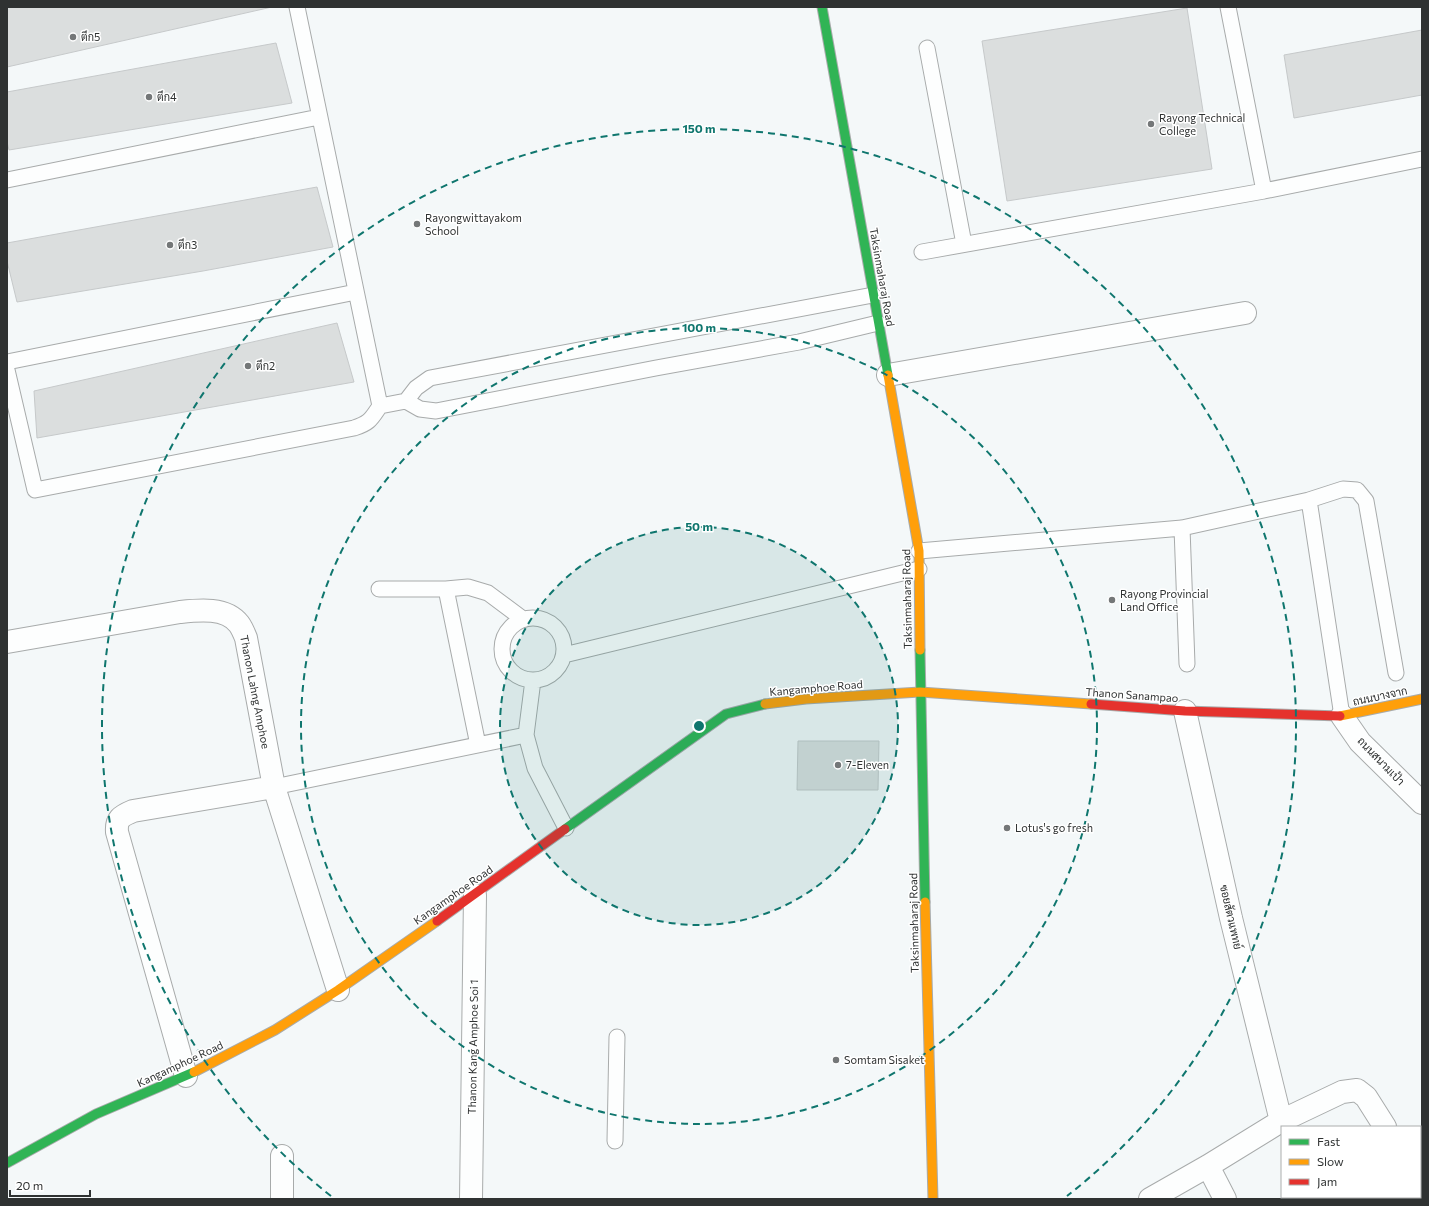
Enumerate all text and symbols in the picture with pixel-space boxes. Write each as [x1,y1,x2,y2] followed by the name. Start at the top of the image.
[81,30,100,43] place label: ตึก5
[68,32,78,42] marker: ตึก5
[157,90,177,103] place label: ตึก4
[144,92,154,102] marker: ตึก4
[1159,111,1245,137] place label: Rayong Technical College
[1146,119,1156,129] marker: Rayong Technical College
[682,121,716,135] text: 150 m
[425,211,522,237] place label: Rayongwittayakom School
[412,219,422,229] marker: Rayongwittayakom School
[867,227,898,327] street label: Taksinmaharaj Road
[178,238,197,251] place label: ตึก3
[165,240,175,250] marker: ตึก3
[682,320,716,334] text: 100 m
[256,359,275,372] place label: ตึก2
[243,361,253,371] marker: ตึก2
[685,519,713,533] text: 50 m
[899,549,914,649] street label: Taksinmaharaj Road
[1120,587,1208,613] place label: Rayong Provincial Land Office
[1107,595,1117,605] marker: Rayong Provincial Land Office
[238,634,273,750] street label: Thanon Lahng Amphoe
[769,677,863,698] street label: Kangamphoe Road
[1351,683,1408,708] street label: ถนนบางจาก
[1085,685,1179,704] street label: Thanon Sanampao
[692,719,706,733] centre of rings
[1355,734,1408,787] street label: ถนนสนามเป้า
[846,758,889,771] place label: 7-Eleven
[833,760,843,770] marker: 7-Eleven
[1015,821,1093,834] place label: Lotus's go fresh
[1002,823,1012,833] marker: Lotus's go fresh
[411,862,495,927] street label: Kangamphoe Road
[906,873,921,973] street label: Taksinmaharaj Road
[1218,883,1246,951] street label: ซอยสัตวแพทย์
[465,979,480,1115] street label: Thanon Kang Amphoe Soi 1
[135,1038,225,1089] street label: Kangamphoe Road
[844,1053,925,1066] place label: Somtam Sisaket
[831,1055,841,1065] marker: Somtam Sisaket
[1281,1126,1421,1198] legend
[1317,1134,1340,1148] text: Fast
[1317,1154,1344,1168] text: Slow
[10,1172,90,1198] scale bar
[1317,1174,1337,1189] text: Jam
[16,1178,43,1192] text: 20 m

